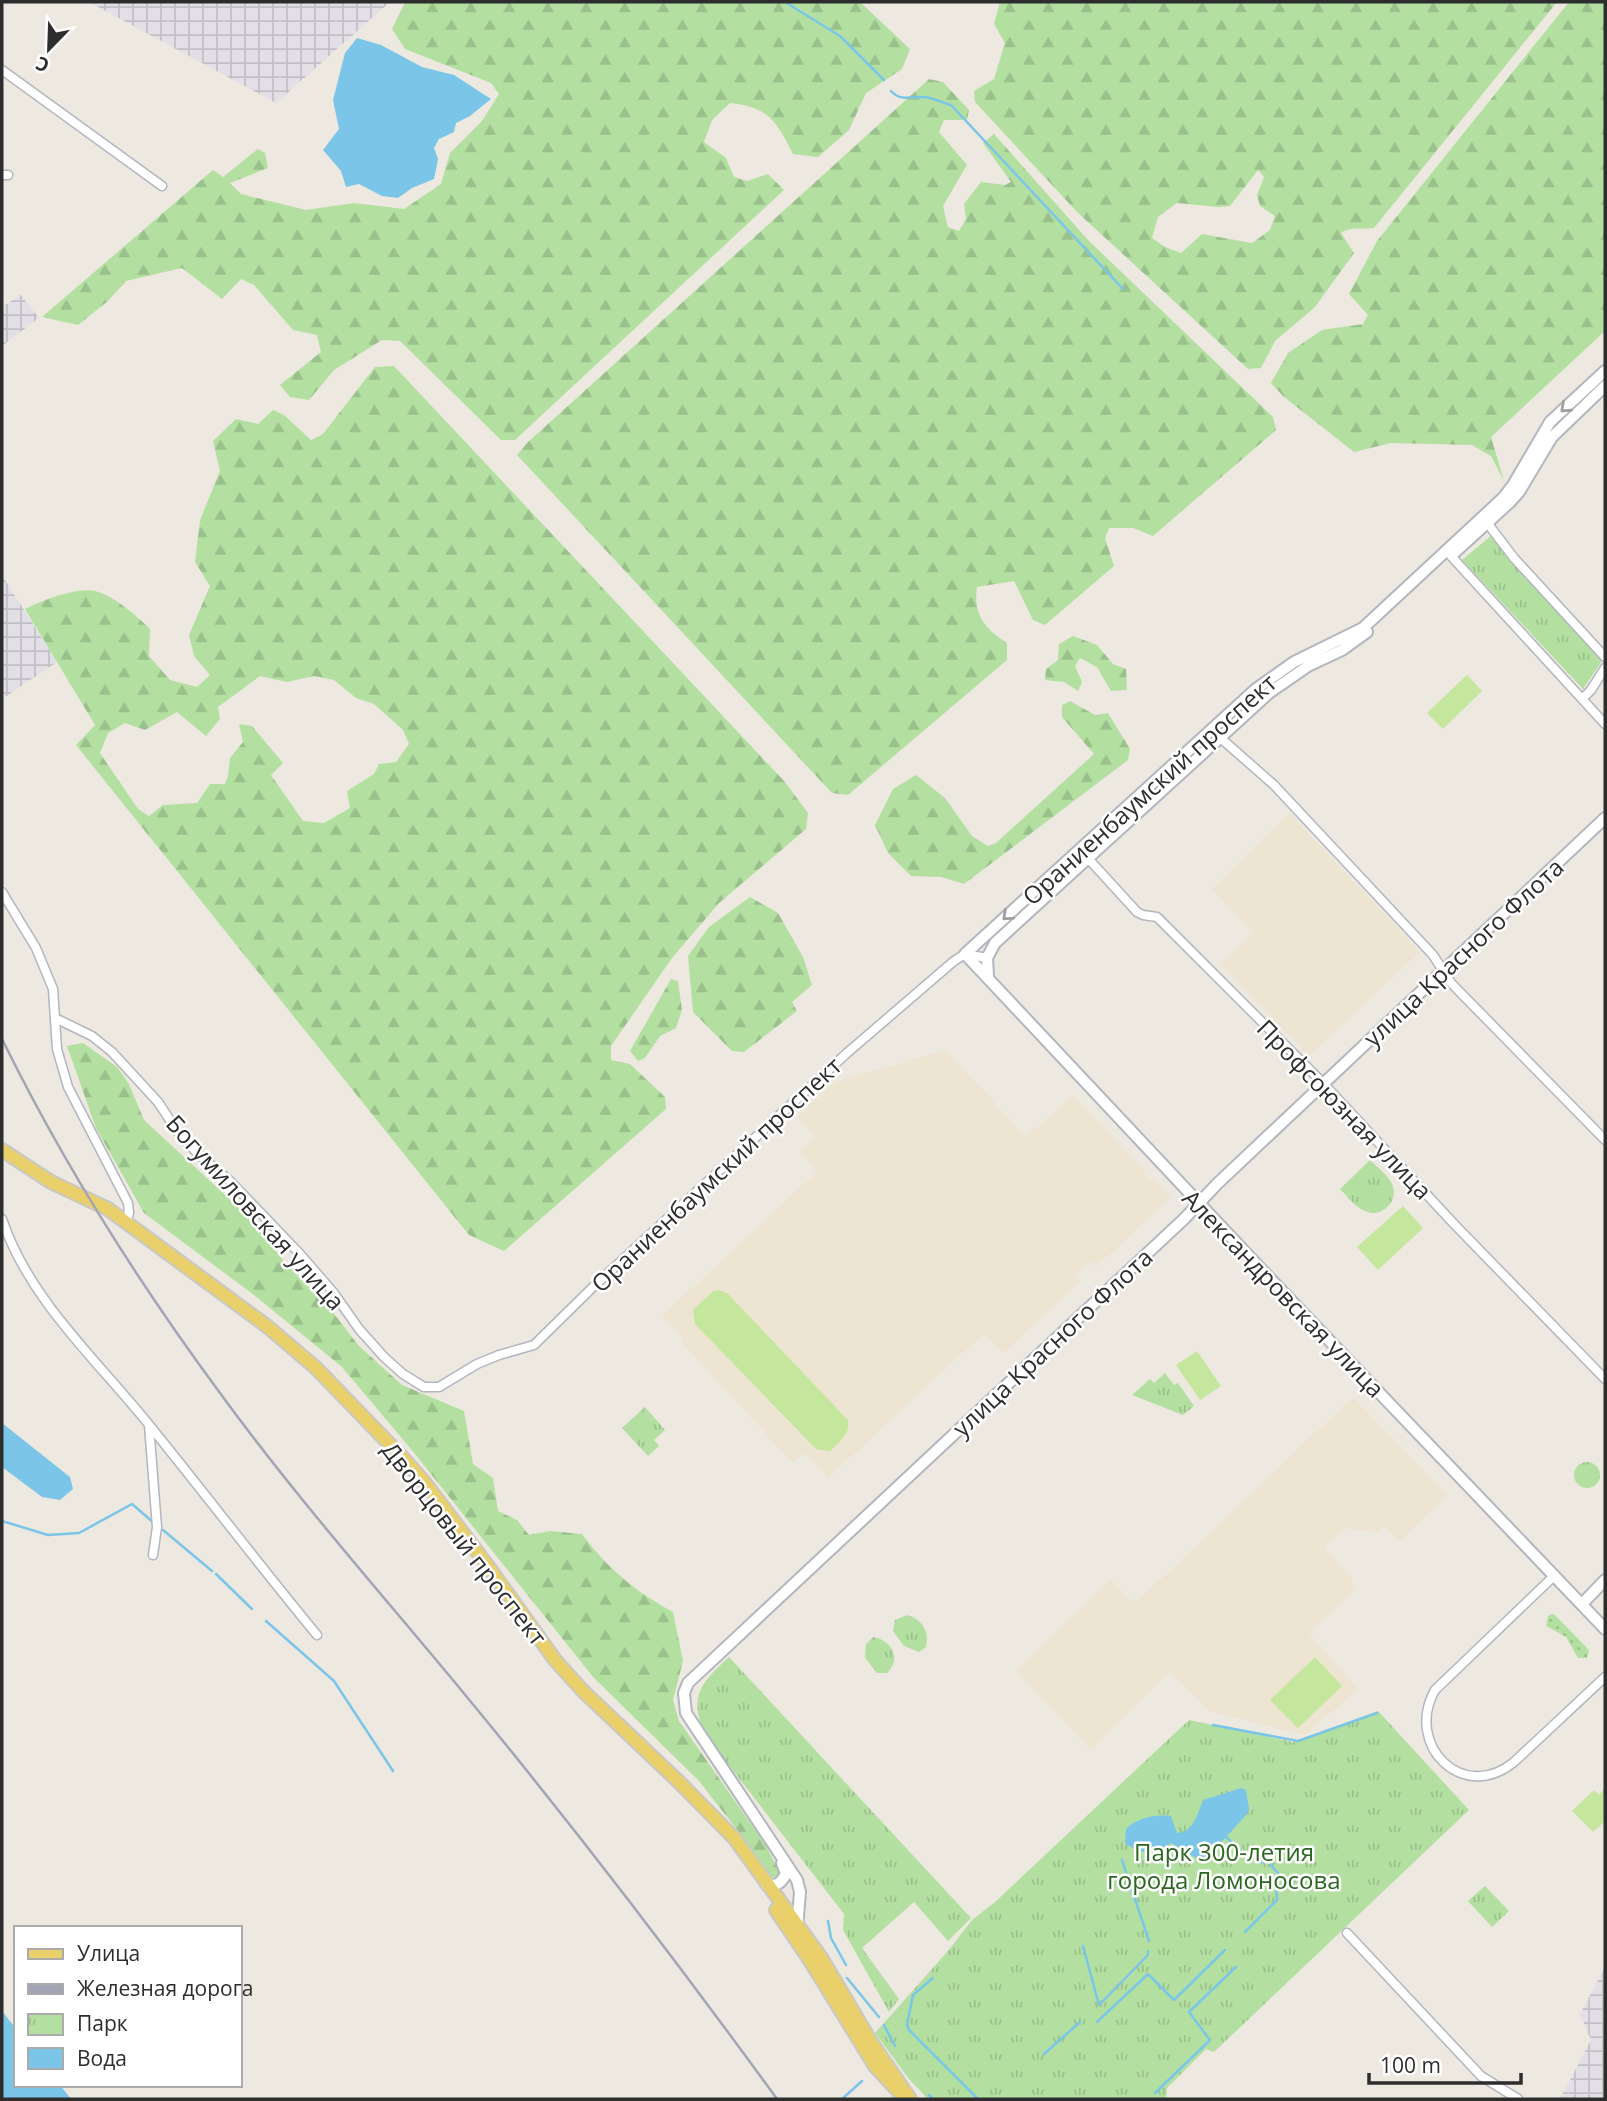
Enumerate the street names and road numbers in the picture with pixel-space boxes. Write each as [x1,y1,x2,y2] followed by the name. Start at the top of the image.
[1015,666,1283,912] street label: Ораниенбаумский проспект
[1356,850,1570,1054] street label: улица Красного Флота
[1250,1012,1440,1206] street label: Профсоюзная улица
[584,1049,848,1299] street label: Ораниенбаумский проспект
[159,1107,353,1317] street label: Богумиловская улица
[1176,1182,1392,1404] street label: Александровская улица
[945,1240,1159,1444] street label: улица Красного Флота
[375,1434,555,1652] street label: Дворцовый проспект

